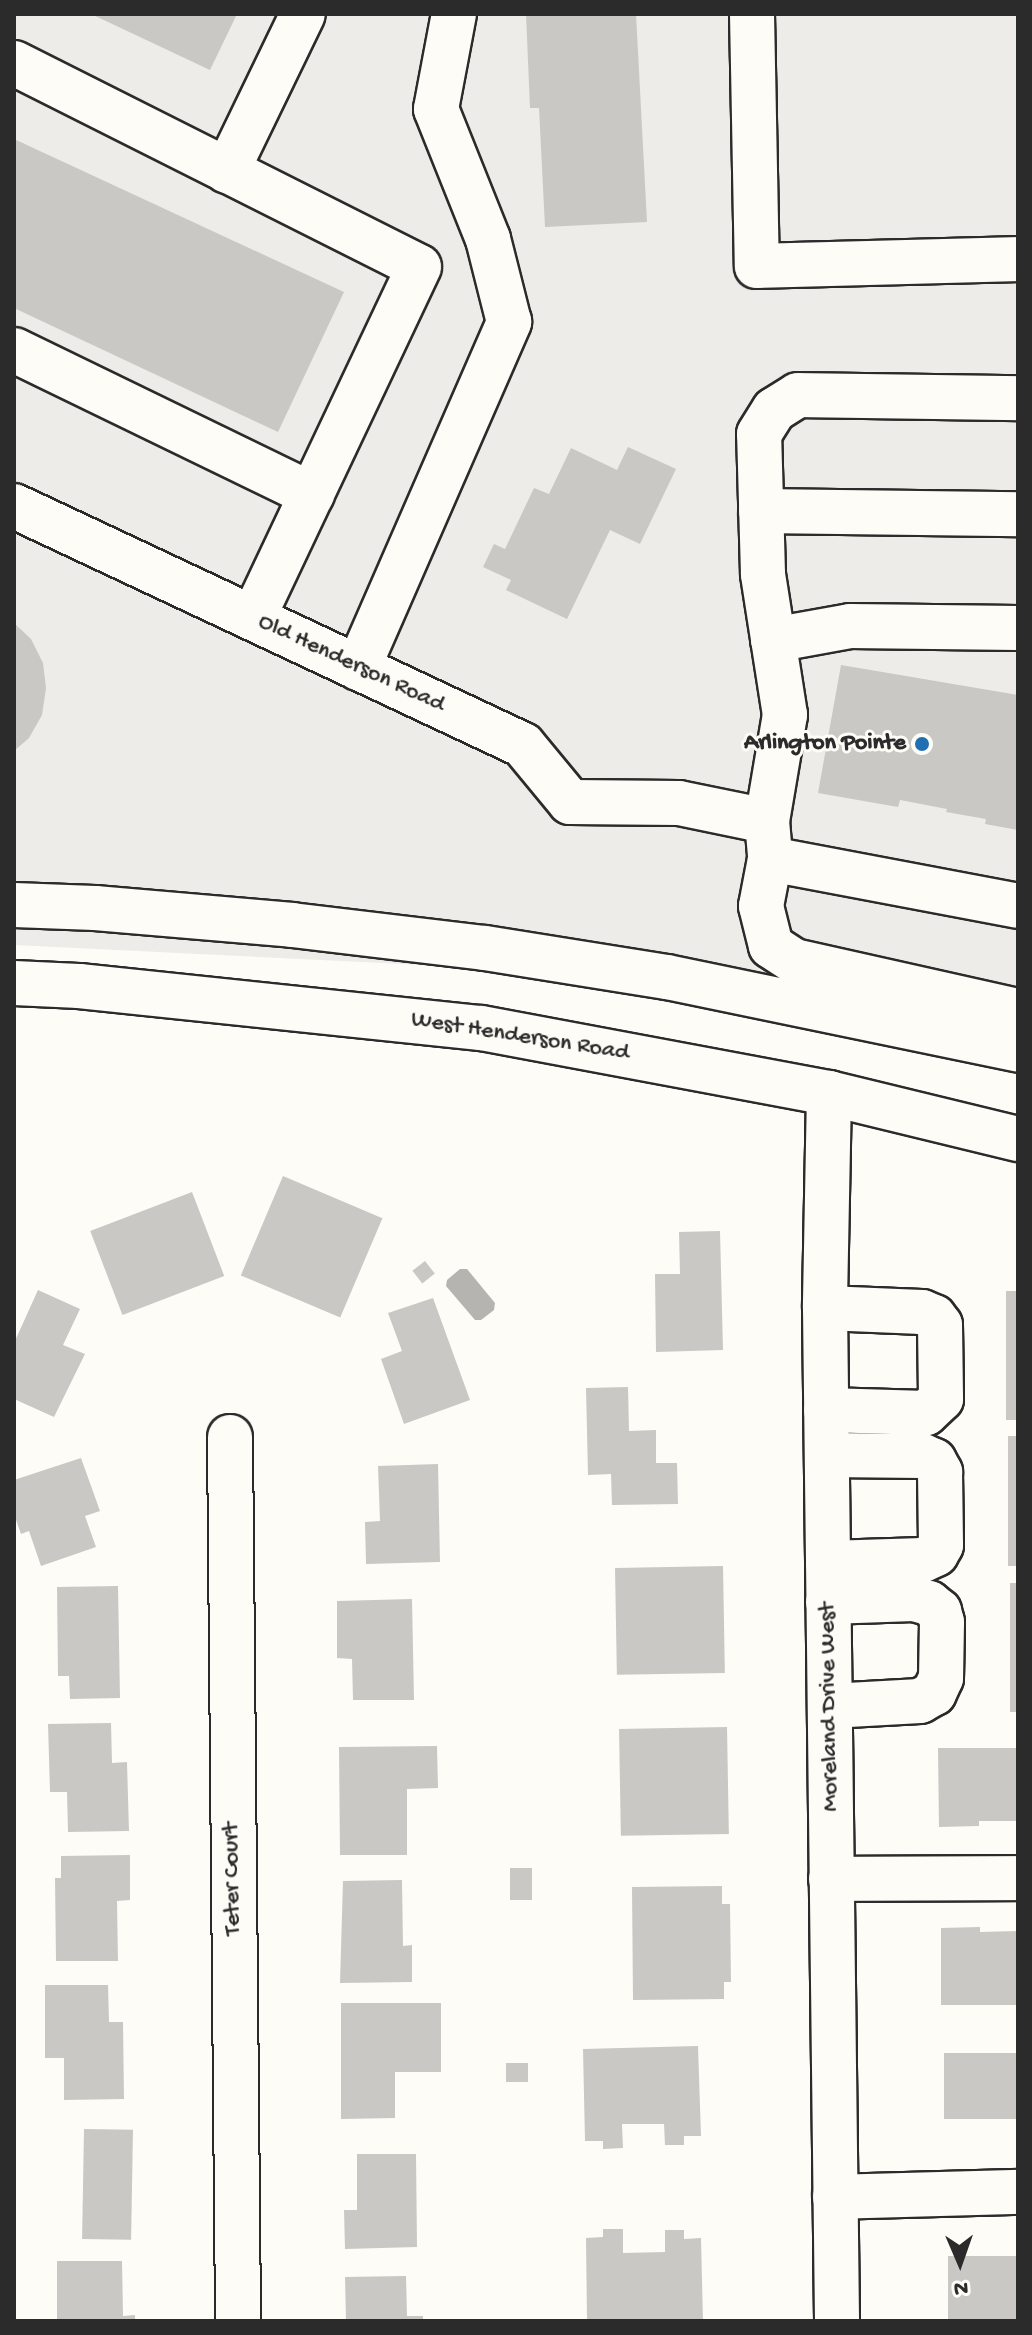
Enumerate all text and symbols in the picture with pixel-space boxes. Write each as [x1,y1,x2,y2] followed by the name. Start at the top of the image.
[253,608,449,720] street label: Old Henderson Road
[744,730,906,758] place label: Arlington Pointe
[913,735,931,753] marker: Arlington Pointe
[409,1006,631,1068] street label: West Henderson Road
[814,1602,846,1812] street label: Moreland Drive West
[218,1822,248,1936] street label: Teter Court
[920,2223,1000,2303] north arrow
[953,2274,968,2300] text: N

